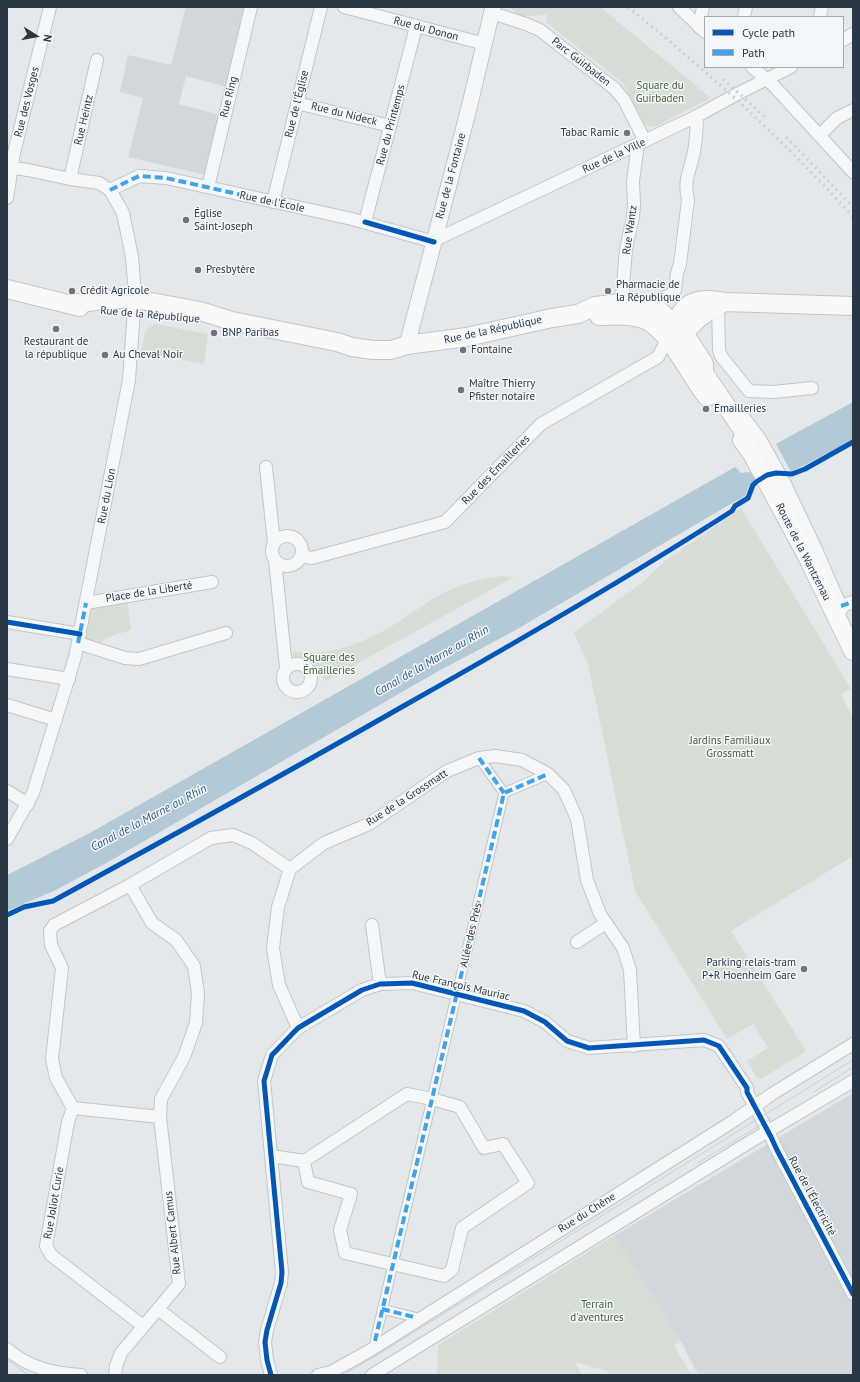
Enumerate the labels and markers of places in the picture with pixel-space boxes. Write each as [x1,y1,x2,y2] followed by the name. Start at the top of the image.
[561,126,619,140] place label: Tabac Ramic
[622,128,632,138] marker: Tabac Ramic
[194,207,253,233] place label: Église Saint-Joseph
[181,215,191,225] marker: Église Saint-Joseph
[206,263,255,277] place label: Presbytère
[193,265,203,275] marker: Presbytère
[616,278,681,304] place label: Pharmacie de la République
[80,284,149,298] place label: Crédit Agricole
[67,286,77,296] marker: Crédit Agricole
[603,286,613,296] marker: Pharmacie de la République
[51,324,61,334] marker: Restaurant de la république
[222,326,279,340] place label: BNP Paribas
[209,328,219,338] marker: BNP Paribas
[24,335,88,361] place label: Restaurant de la république
[471,343,512,357] place label: Fontaine
[458,345,468,355] marker: Fontaine
[113,348,183,362] place label: Au Cheval Noir
[100,350,110,360] marker: Au Cheval Noir
[469,377,535,403] place label: Maître Thierry Pfister notaire
[456,385,466,395] marker: Maître Thierry Pfister notaire
[714,402,766,416] place label: Emailleries
[701,404,711,414] marker: Emailleries
[702,956,796,982] place label: Parking relais-tram P+R Hoenheim Gare
[799,964,809,974] marker: Parking relais-tram P+R Hoenheim Gare

